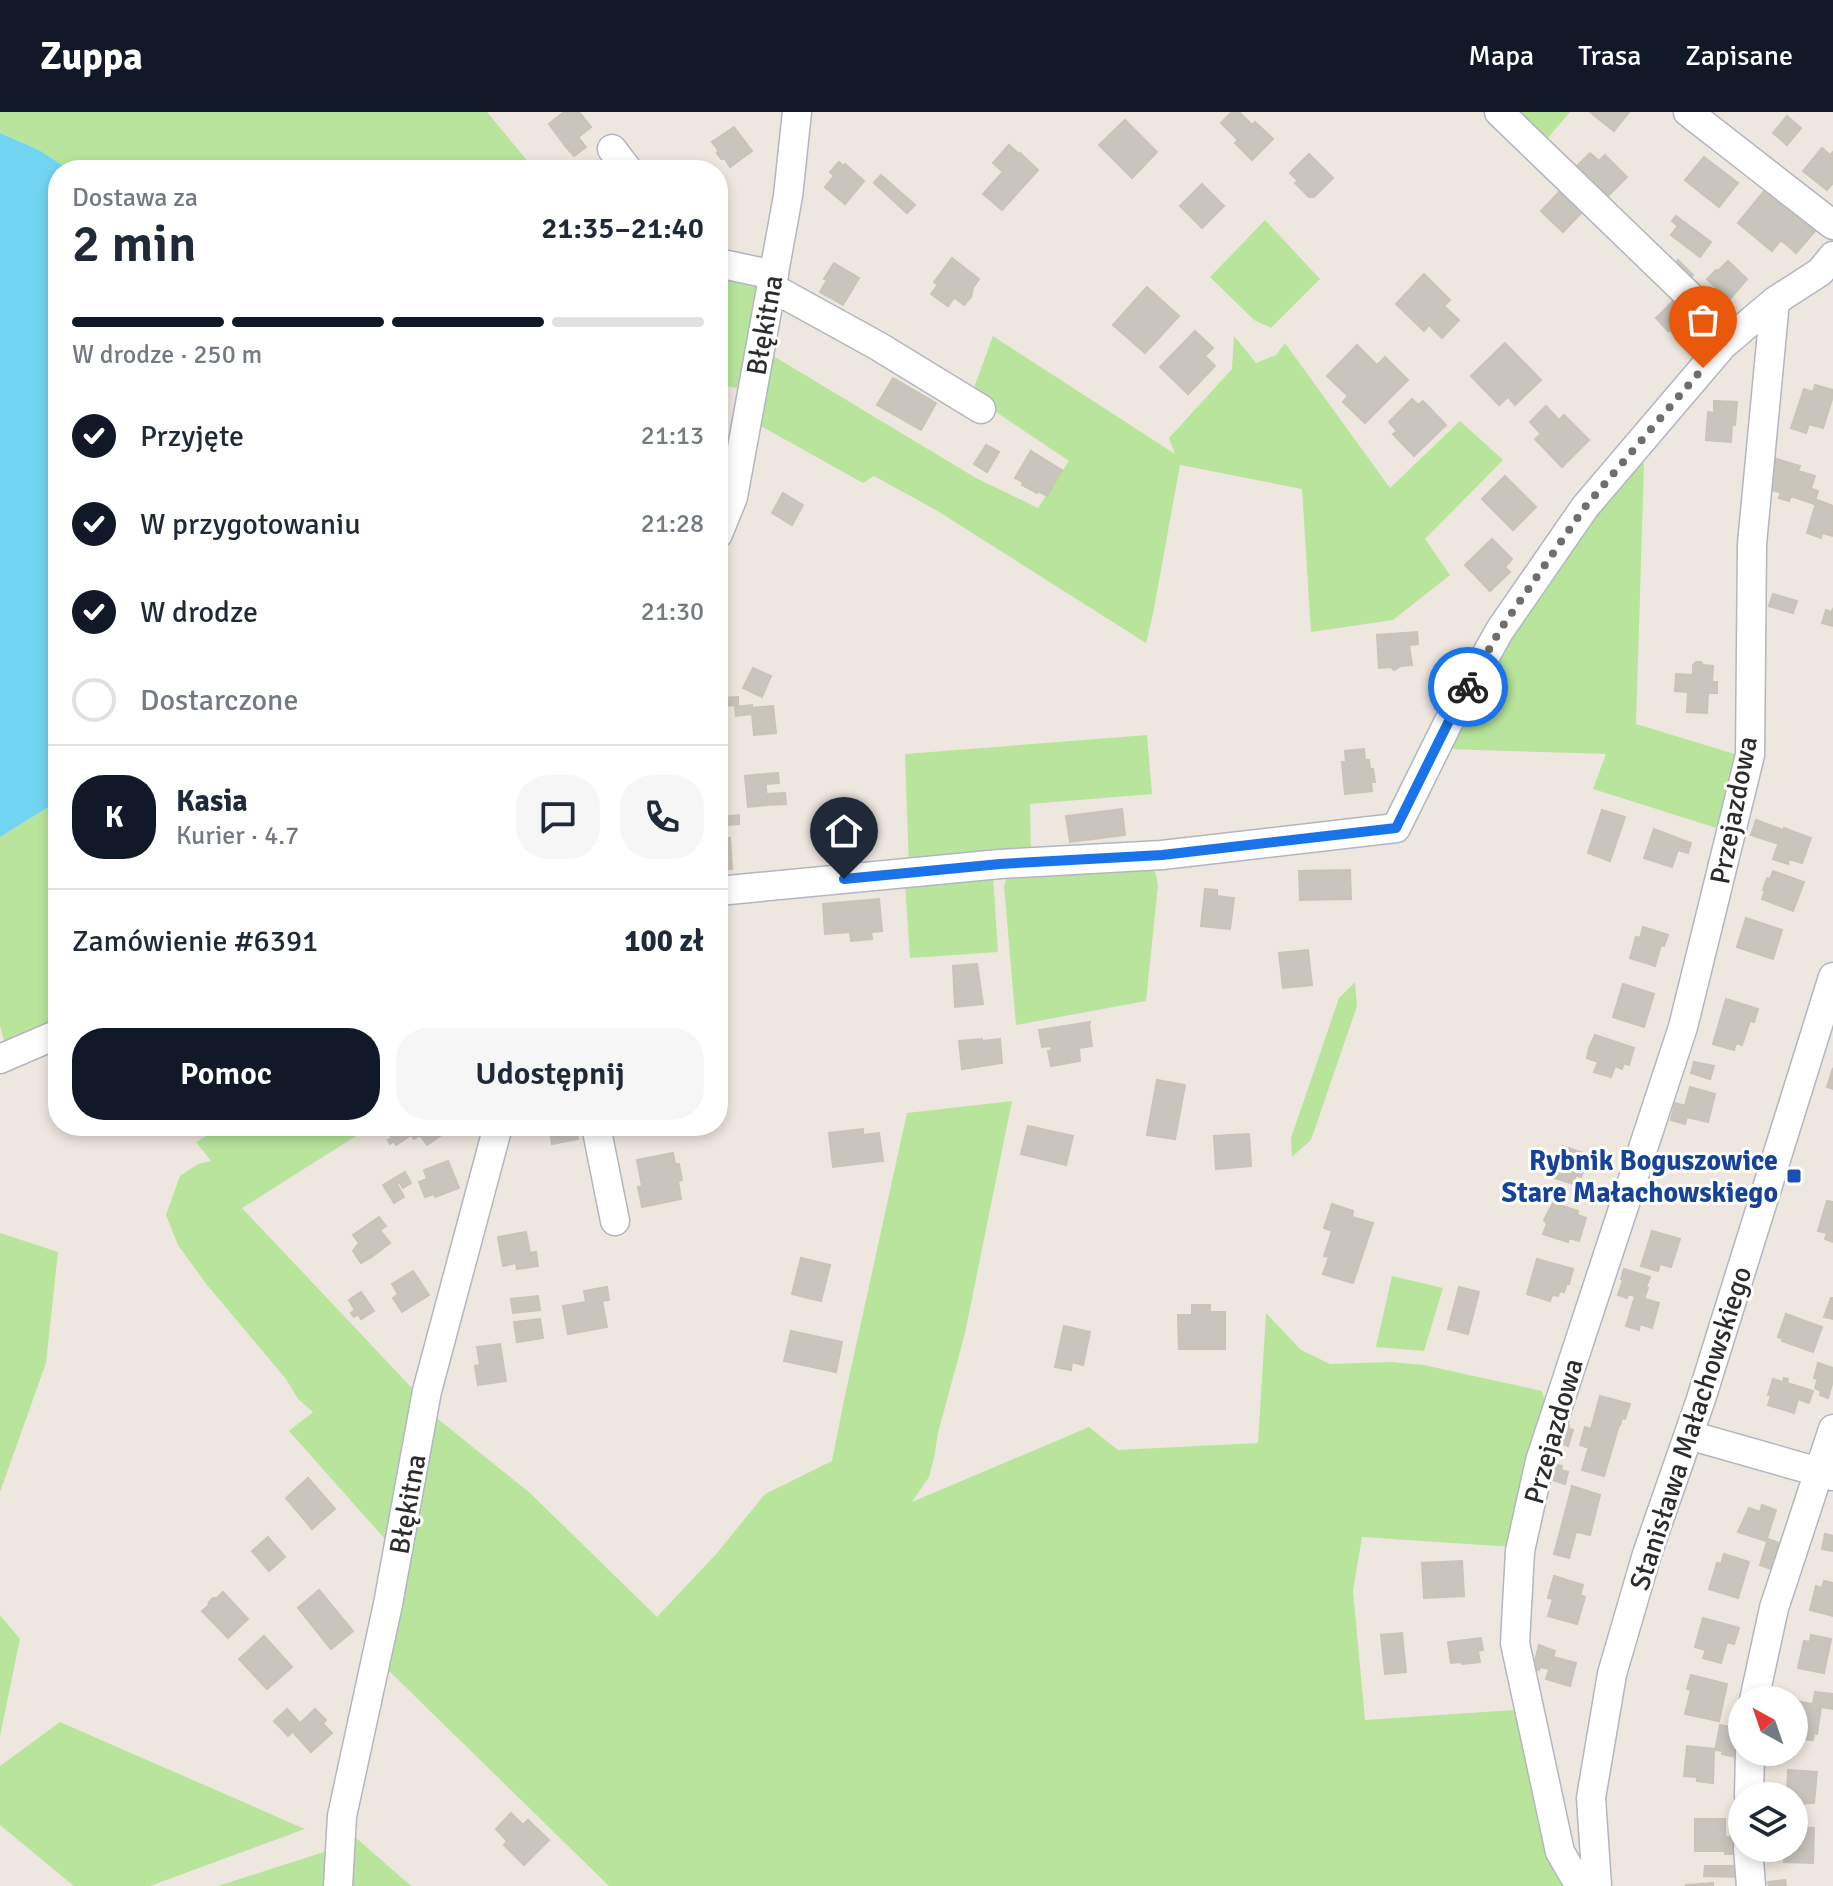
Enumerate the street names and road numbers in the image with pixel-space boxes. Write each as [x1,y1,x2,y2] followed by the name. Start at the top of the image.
[739,273,790,378] street label: Błękitna
[1703,733,1765,887] street label: Przejazdowa
[1622,1262,1759,1595] street label: Stanisława Małachowskiego
[1517,1355,1591,1508] street label: Przejazdowa
[382,1452,433,1557] street label: Błękitna

